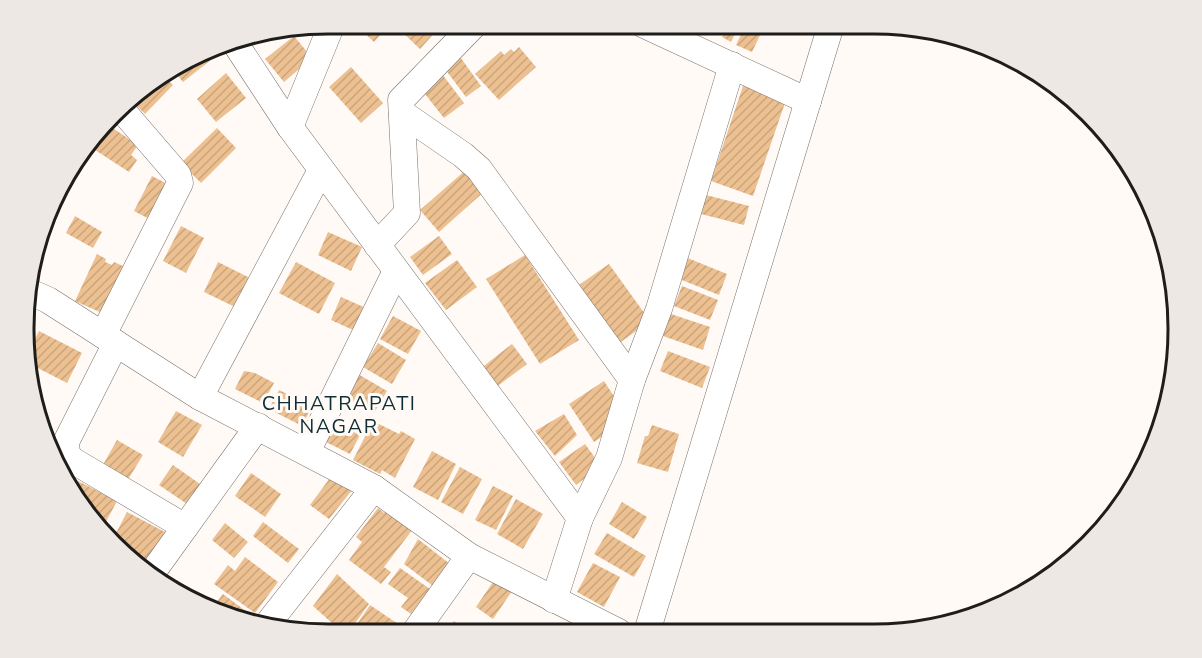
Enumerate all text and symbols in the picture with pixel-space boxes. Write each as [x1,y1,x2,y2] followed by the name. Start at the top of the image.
[262,390,416,440] district label: CHHATRAPATI NAGAR

